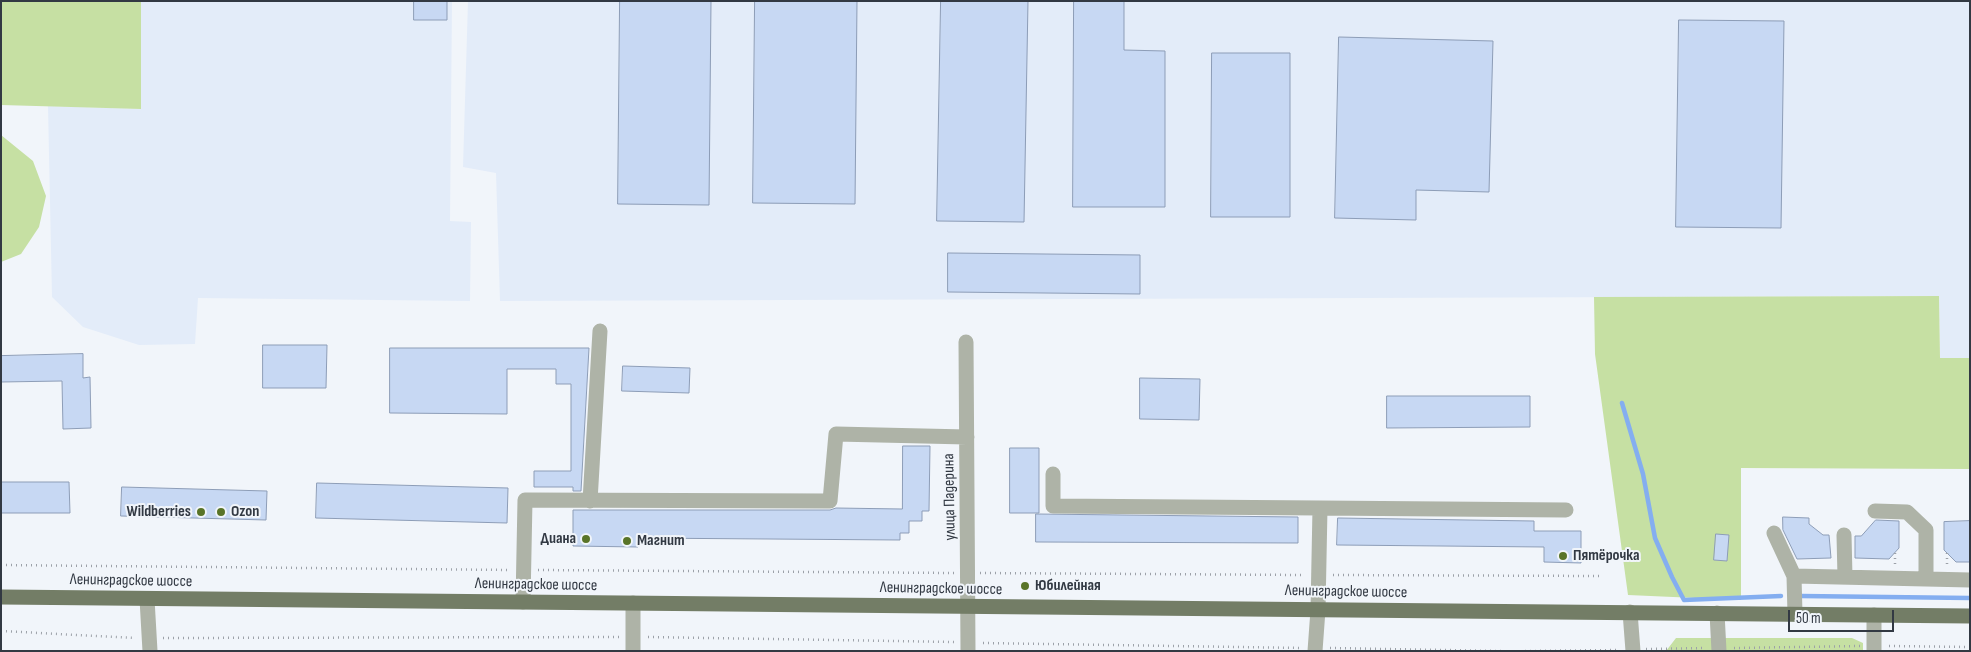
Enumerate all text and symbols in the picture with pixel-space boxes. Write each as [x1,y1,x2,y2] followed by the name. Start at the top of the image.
[940,453,960,541] street label: улица Падерина
[126,502,191,522] place label: Wildberries
[231,502,259,522] place label: Ozon
[195,506,207,518] marker: Wildberries
[215,506,227,518] marker: Ozon
[541,529,576,549] place label: Диана
[637,531,685,551] place label: Магнит
[580,533,592,545] marker: Диана
[621,535,633,547] marker: Магнит
[1573,546,1640,566] place label: Пятёрочка
[1557,550,1569,562] marker: Пятёрочка
[70,570,192,592] street label: Ленинградское шоссе
[475,574,597,596] street label: Ленинградское шоссе
[1035,576,1101,596] place label: Юбилейная
[880,578,1002,600] street label: Ленинградское шоссе
[1019,580,1031,592] marker: Юбилейная
[1285,581,1407,603] street label: Ленинградское шоссе
[1791,600,1897,632] scale bar
[1796,609,1821,628] text: 50 m

